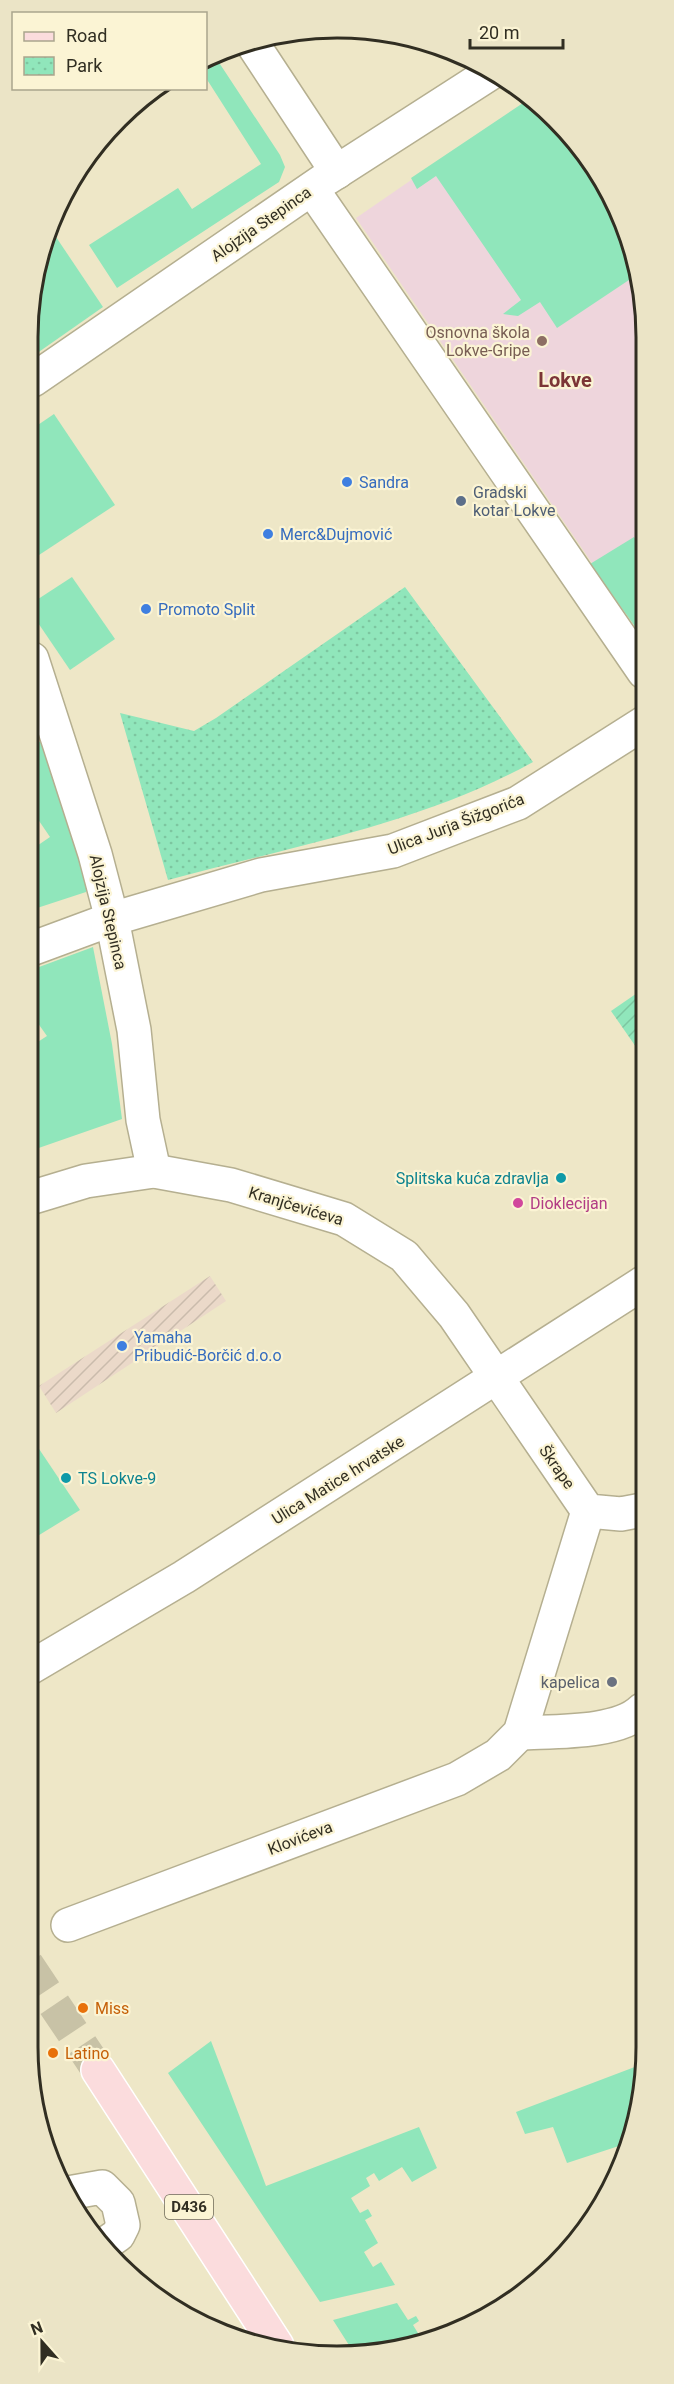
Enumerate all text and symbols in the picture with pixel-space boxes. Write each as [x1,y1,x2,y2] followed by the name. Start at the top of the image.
[12,12,207,90] legend
[470,12,563,50] scale bar
[479,22,519,43] text: 20 m
[66,25,107,46] text: Road
[66,55,103,76] text: Park
[207,182,315,266] street label: Alojzija Stepinca
[426,323,530,360] place label: Osnovna škola Lokve-Gripe
[535,334,549,348] marker: Osnovna škola Lokve-Gripe
[538,368,592,392] district label: Lokve
[359,473,409,492] place label: Sandra
[340,475,354,489] marker: Sandra
[473,483,556,520] place label: Gradski kotar Lokve
[454,494,468,508] marker: Gradski kotar Lokve
[280,525,392,544] place label: Merc&Dujmović
[261,527,275,541] marker: Merc&Dujmović
[158,600,255,619] place label: Promoto Split
[139,602,153,616] marker: Promoto Split
[385,788,527,859] street label: Ulica Jurja Šižgorića
[86,853,130,971] street label: Alojzija Stepinca
[396,1169,549,1188] place label: Splitska kuća zdravlja
[554,1171,568,1185] marker: Splitska kuća zdravlja
[246,1183,346,1229] street label: Kranjčevićeva
[530,1194,608,1213] place label: Dioklecijan
[511,1196,525,1210] marker: Dioklecijan
[134,1328,282,1365] place label: Yamaha Pribudić-Borčić d.o.o
[115,1339,129,1353] marker: Yamaha Pribudić-Borčić d.o.o
[268,1432,408,1528] street label: Ulica Matice hrvatske
[535,1441,580,1492] street label: Škrape
[78,1469,156,1488] place label: TS Lokve-9
[59,1471,73,1485] marker: TS Lokve-9
[541,1673,600,1692] place label: kapelica
[605,1675,619,1689] marker: kapelica
[265,1817,335,1859] street label: Klovićeva
[95,1999,129,2018] place label: Miss
[76,2001,90,2015] marker: Miss
[65,2044,109,2063] place label: Latino
[46,2046,60,2060] marker: Latino
[165,2195,213,2219] road number: D436
[12,2312,72,2372] north arrow
[28,2318,45,2339] text: N

